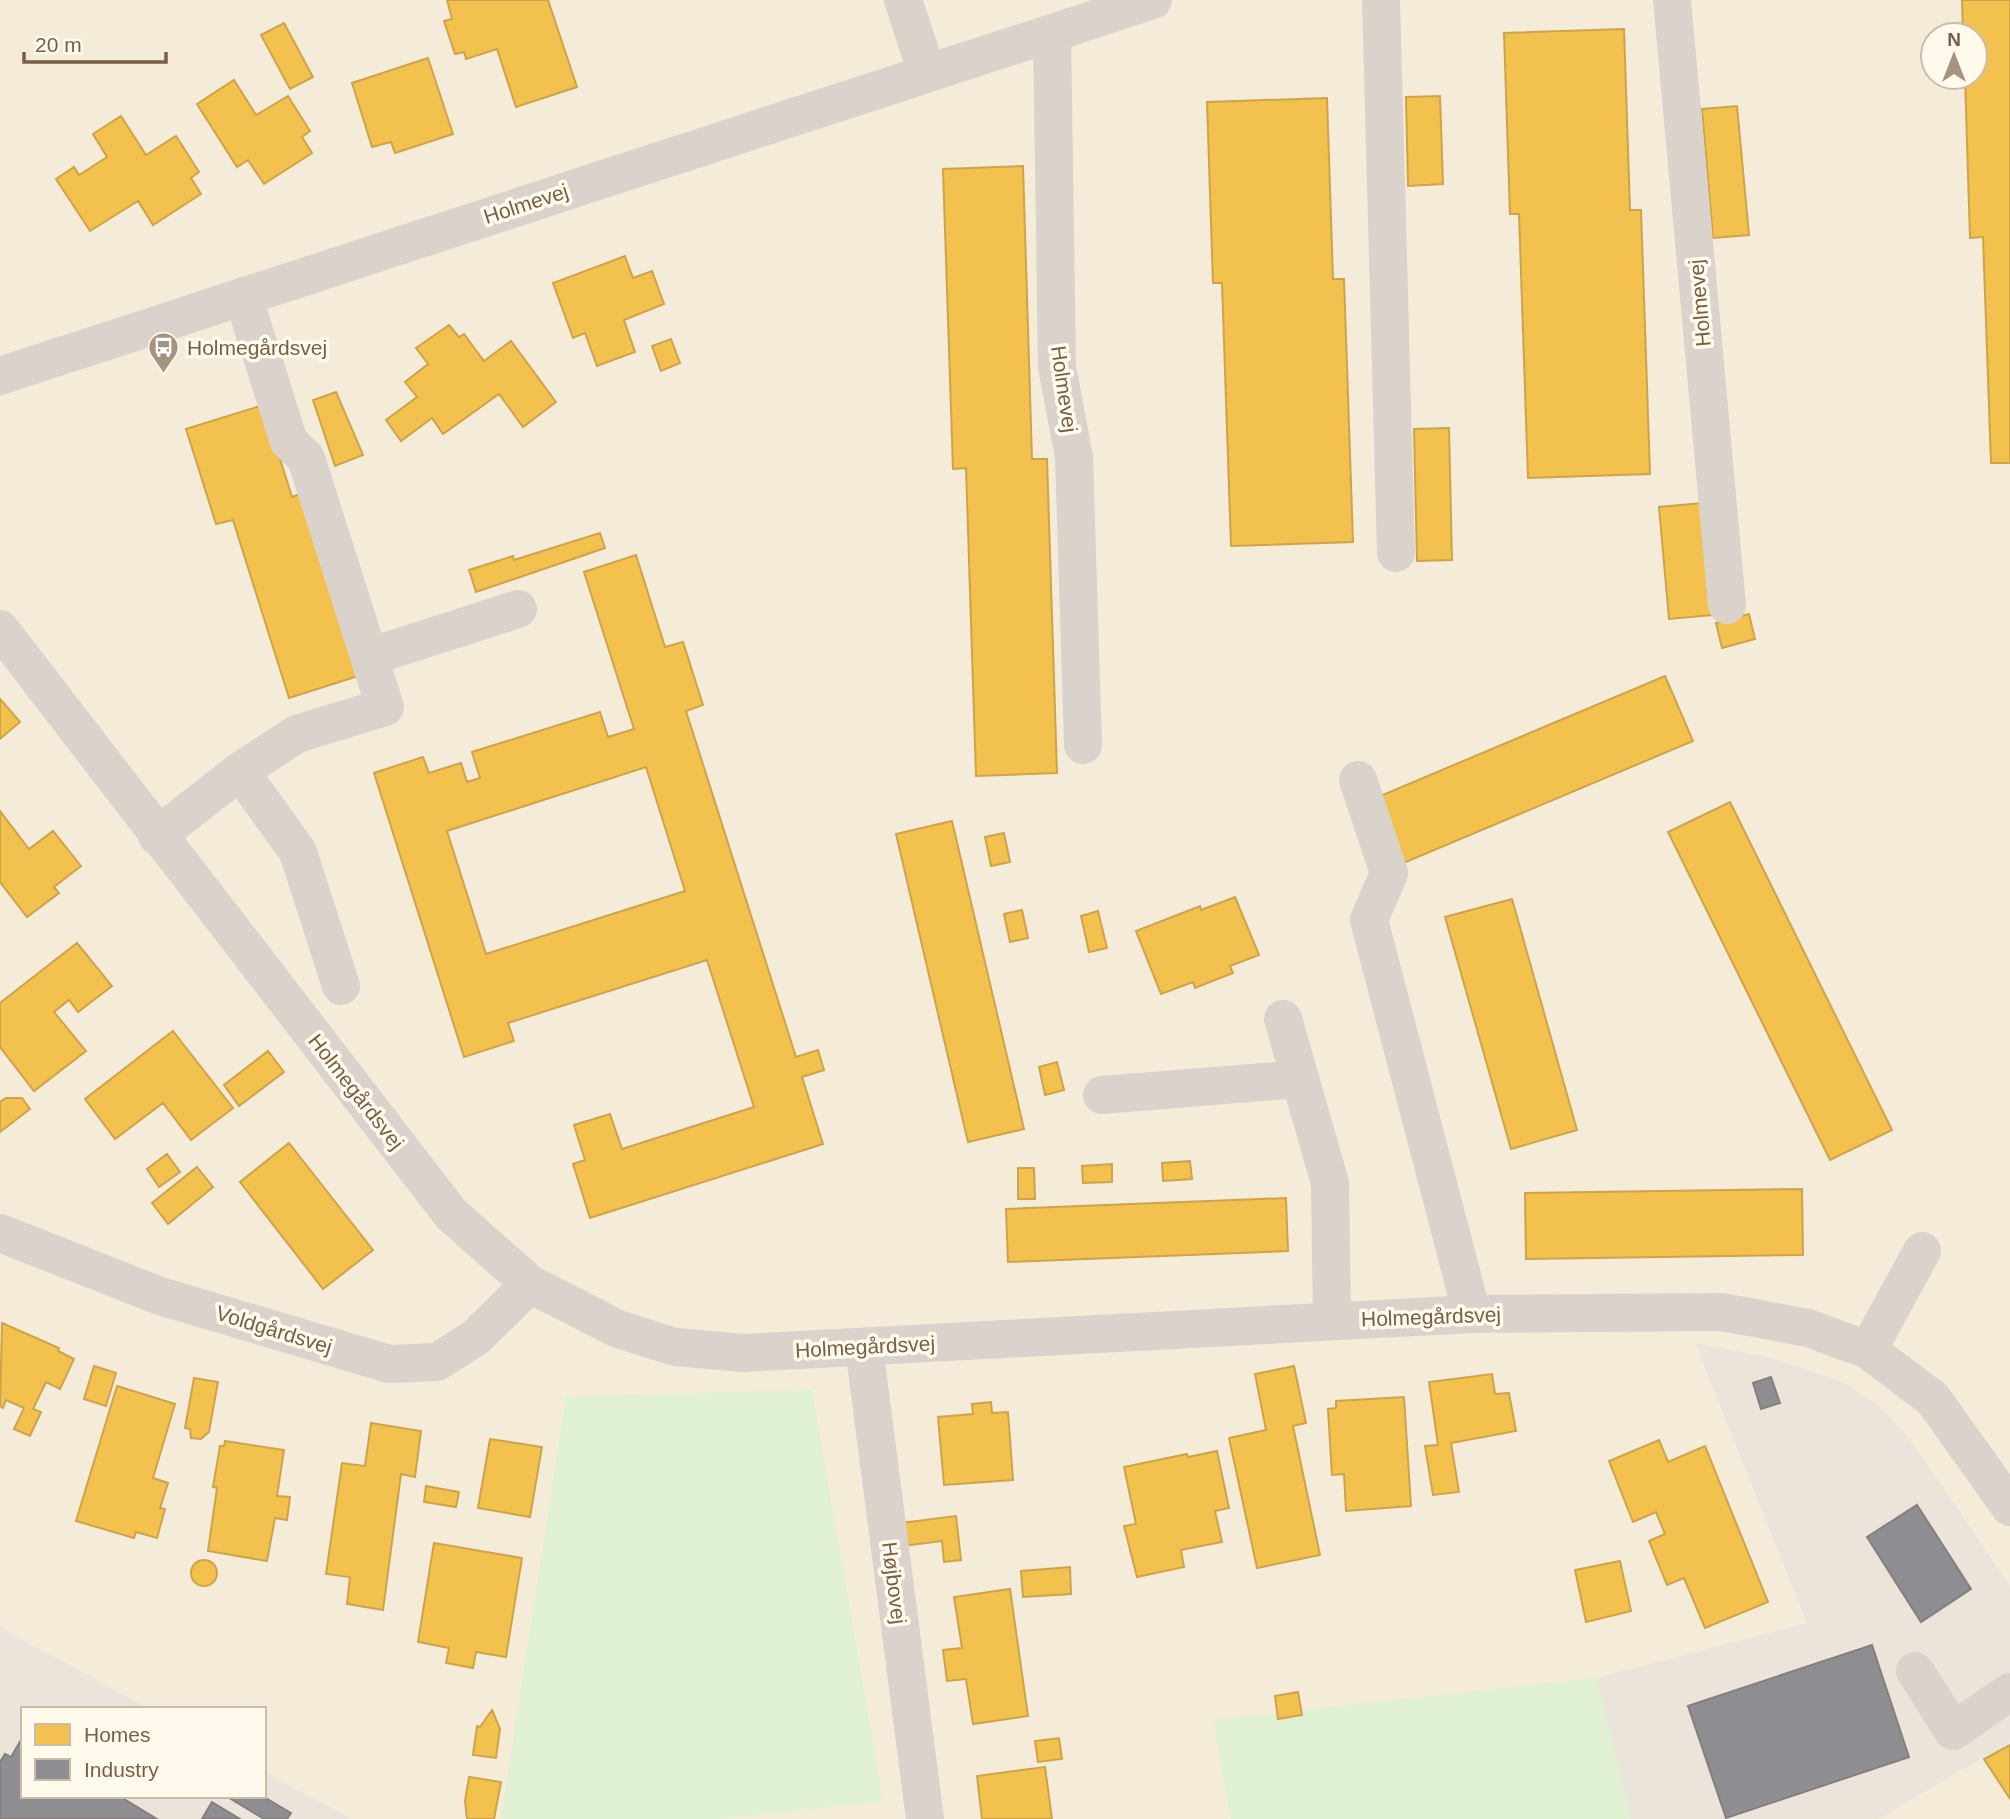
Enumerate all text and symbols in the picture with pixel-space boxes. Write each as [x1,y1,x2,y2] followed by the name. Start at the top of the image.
[24,21,166,65] scale bar
[1919,21,1989,91] north arrow
[1947,29,1961,50] text: N
[35,33,82,56] text: 20 m
[481,179,571,228] street label: Holmevej
[1684,258,1715,348] street label: Holmevej
[147,331,181,375] bus stop icon: Holmegårdsvej
[187,336,327,359] place label: Holmegårdsvej
[1047,344,1082,434] street label: Holmevej
[304,1029,409,1154] street label: Holmegårdsvej
[213,1301,335,1358] street label: Voldgårdsvej
[1361,1303,1501,1330] street label: Holmegårdsvej
[794,1331,936,1362] street label: Holmegårdsvej
[878,1540,911,1625] street label: Højbovej
[21,1707,266,1798] legend
[84,1723,151,1746] text: Homes
[84,1758,159,1781] text: Industry

